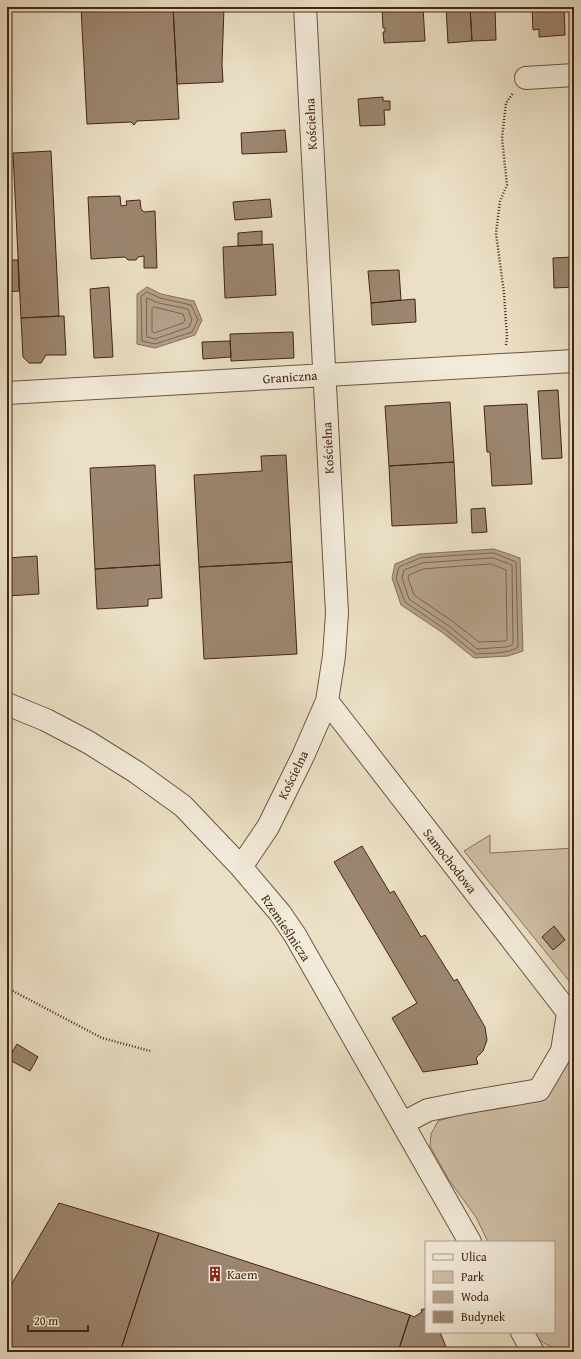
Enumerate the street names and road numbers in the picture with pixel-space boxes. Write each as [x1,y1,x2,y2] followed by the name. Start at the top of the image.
[300,97,322,151] street label: Kościelna
[262,366,319,388] street label: Graniczna
[317,421,339,475] street label: Kościelna
[273,747,313,803] street label: Kościelna
[419,824,482,898] street label: Samochodowa
[257,891,316,966] street label: Rzemieślnicza

